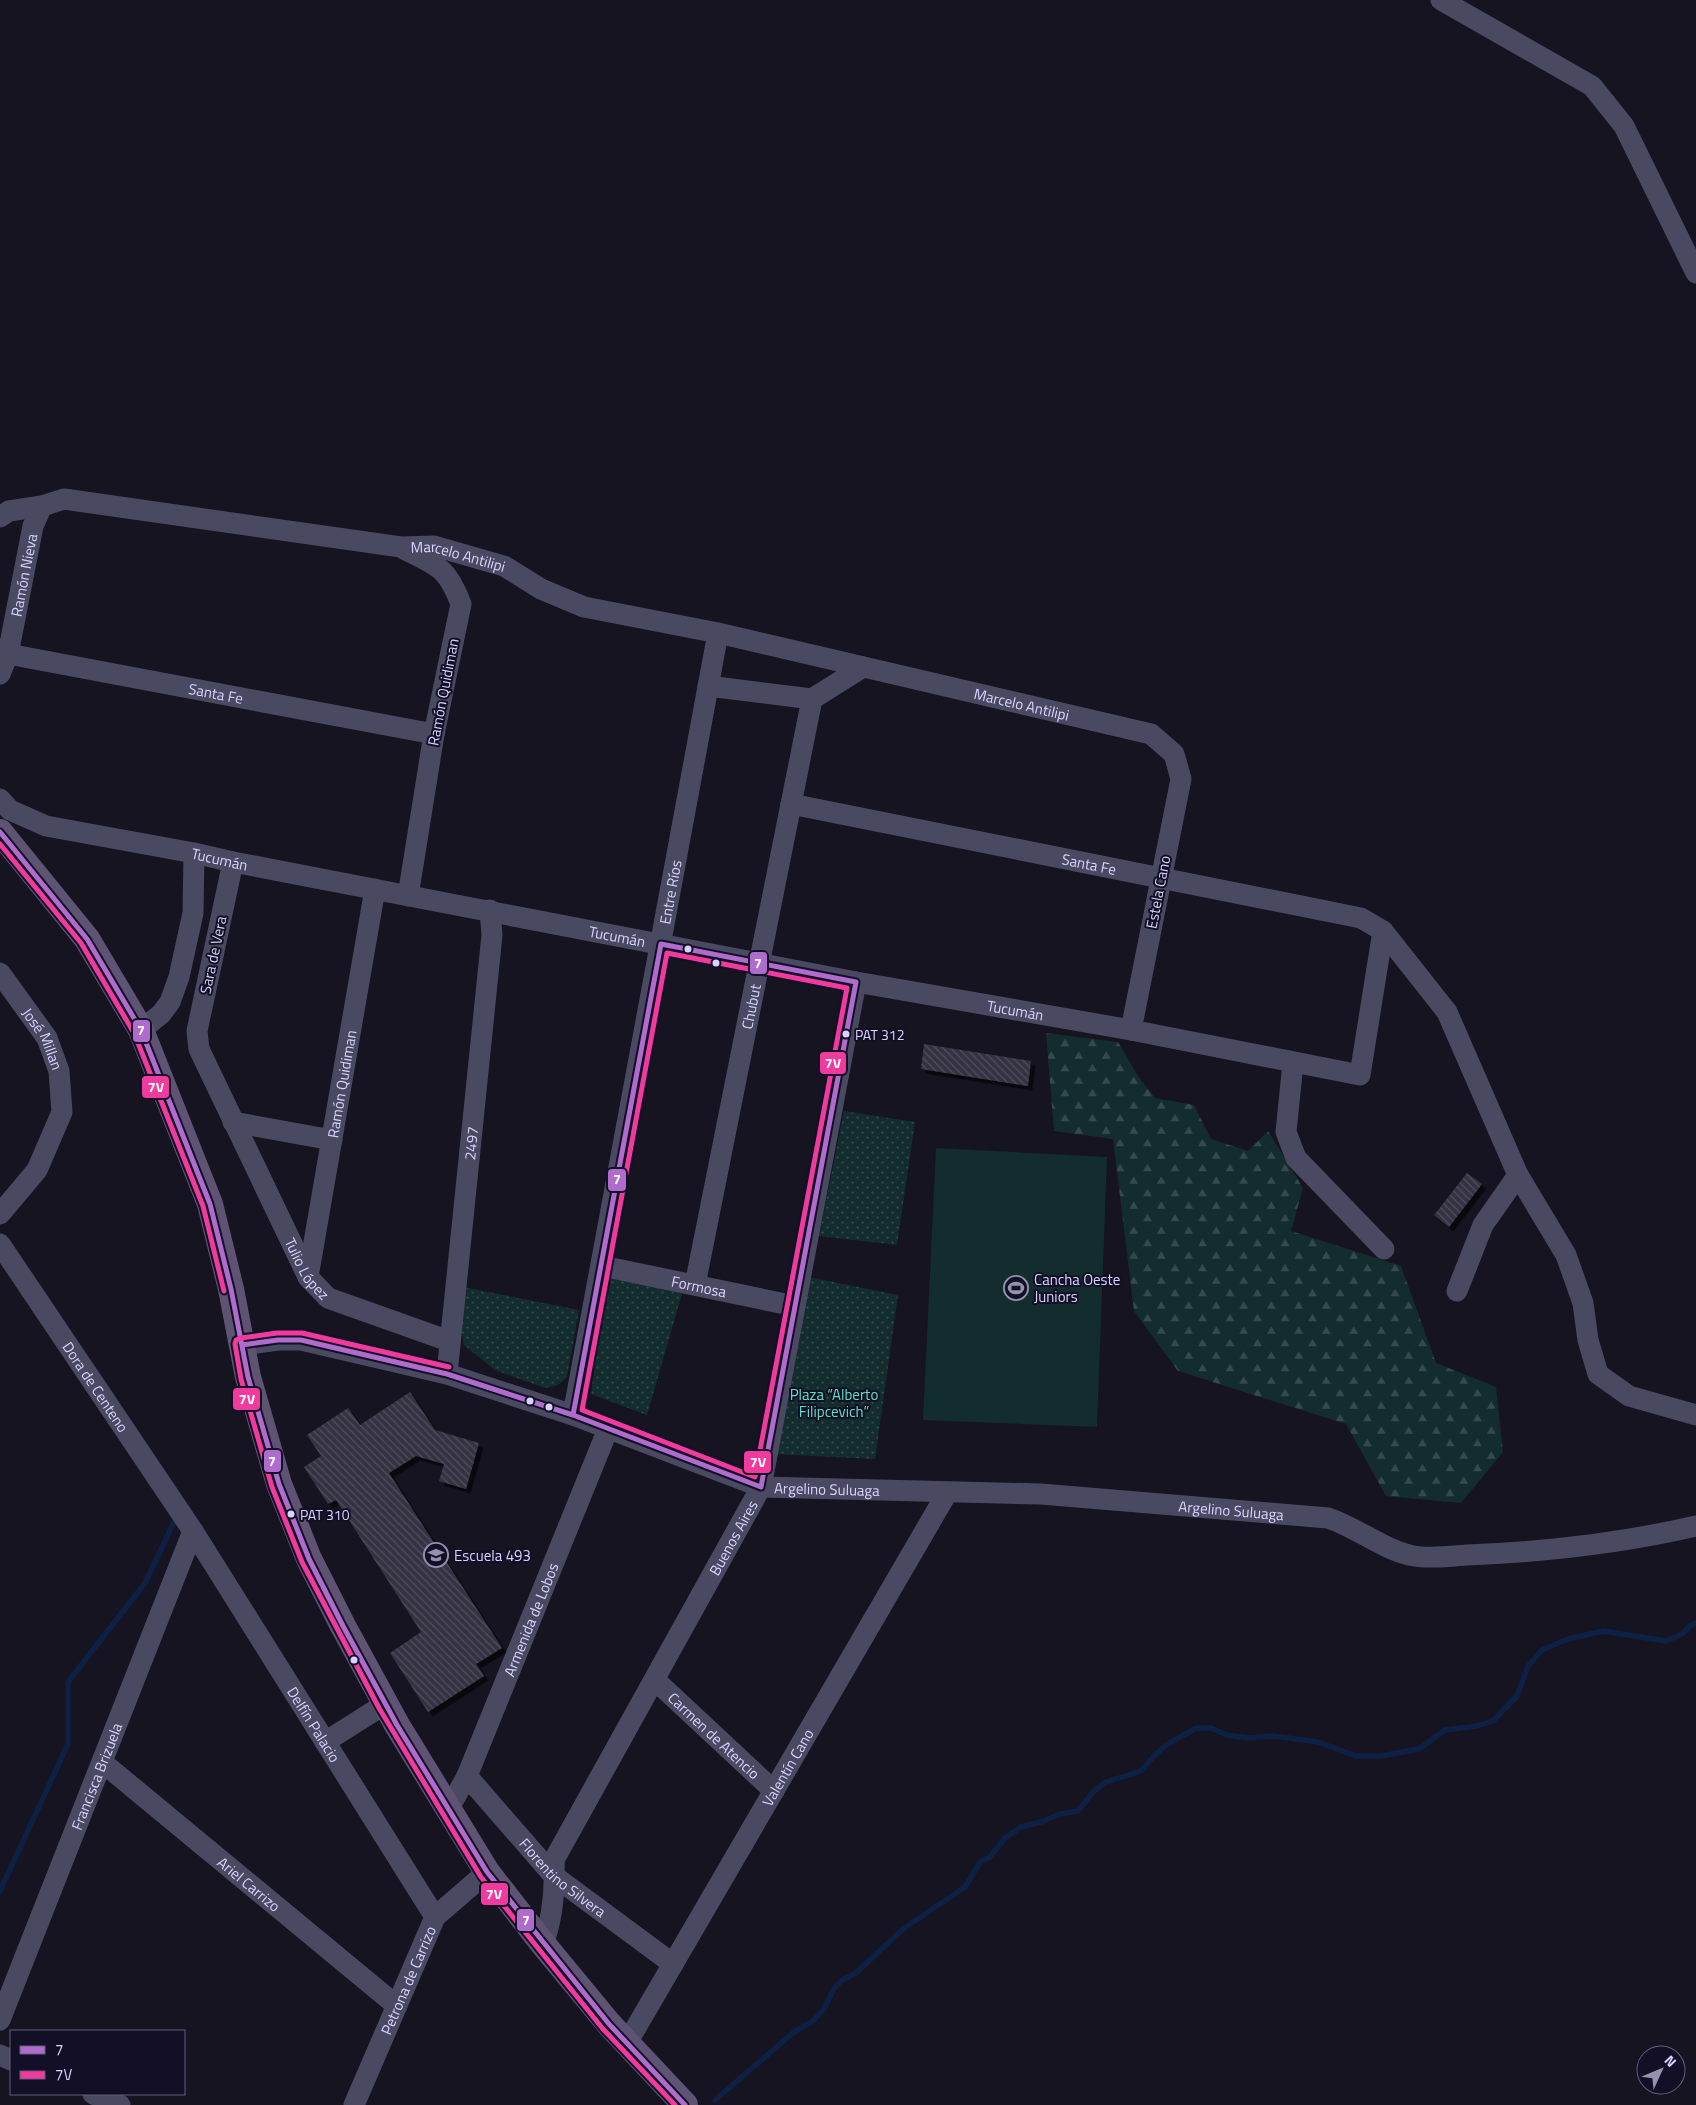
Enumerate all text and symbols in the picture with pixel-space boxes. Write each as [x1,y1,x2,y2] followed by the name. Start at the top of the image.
[4,531,43,619] street label: Ramón Nieva
[410,534,508,577] street label: Marcelo Antilipi
[421,636,465,748] street label: Ramón Quidiman
[187,677,245,709] street label: Santa Fe
[972,682,1072,726] street label: Marcelo Antilipi
[189,841,250,876] street label: Tucumán
[1060,847,1118,880] street label: Santa Fe
[1140,853,1176,931] street label: Estela Cano
[653,858,687,926] street label: Entre Ríos
[194,914,233,996] street label: Sara de Vera
[587,919,647,953] street label: Tucumán
[683,944,693,954] unlabelled marker
[749,951,768,975] line badge: 7
[754,952,762,973] text: 7
[711,958,721,968] unlabelled marker
[735,981,766,1031] street label: Chubut
[985,994,1046,1026] street label: Tucumán
[17,1003,69,1073] street label: José Millan
[132,1019,151,1043] line badge: 7
[137,1019,145,1040] text: 7
[855,1024,905,1045] place label: PAT 312
[321,1028,362,1140] street label: Ramón Quidiman
[841,1029,851,1039] marker: PAT 312
[819,1051,847,1075] line badge: 7V
[825,1052,842,1073] text: 7V
[141,1075,170,1099] line badge: 7V
[148,1076,165,1097] text: 7V
[458,1125,484,1161] street label: 2497
[607,1168,627,1192] line badge: 7
[613,1168,621,1189] text: 7
[279,1234,335,1305] street label: Tulio López
[1034,1268,1120,1308] place label: Cancha Oeste Juniors
[669,1269,729,1303] street label: Formosa
[1003,1275,1029,1301] sports icon: Cancha Oeste Juniors
[57,1337,135,1437] street label: Dora de Centeno
[790,1383,878,1423] park label: Plaza “Alberto Filipcevich”
[232,1387,261,1411] line badge: 7V
[239,1388,256,1409] text: 7V
[525,1396,535,1406] unlabelled marker
[544,1402,554,1412] unlabelled marker
[263,1449,282,1473] line badge: 7
[268,1450,276,1471] text: 7
[743,1450,772,1474] line badge: 7V
[750,1451,767,1472] text: 7V
[774,1476,881,1501] street label: Argelino Suluaga
[1178,1494,1285,1526] street label: Argelino Suluaga
[703,1496,763,1579] street label: Buenos Aires
[300,1504,350,1525] place label: PAT 310
[286,1509,296,1519] marker: PAT 310
[423,1542,449,1568] school or university icon: Escuela 493
[454,1544,531,1567] place label: Escuela 493
[497,1559,564,1680] street label: Armenida de Lobos
[349,1655,359,1665] unlabelled marker
[282,1682,347,1767] street label: Delfín Palacio
[663,1686,766,1784] street label: Carmen de Atencio
[65,1719,128,1833] street label: Francisca Brizuela
[756,1724,819,1810] street label: Valentín Cano
[514,1833,611,1923] street label: Florentino Silvera
[213,1851,286,1917] street label: Ariel Carrizo
[480,1882,509,1906] line badge: 7V
[486,1883,503,1904] text: 7V
[516,1908,535,1932] line badge: 7
[522,1909,530,1930] text: 7
[374,1922,441,2038] street label: Petrona de Carrizo
[10,2030,185,2095] legend
[55,2038,63,2061] text: 7
[1636,2045,1686,2095] north arrow
[1660,2050,1682,2071] text: N
[55,2063,72,2086] text: 7V

